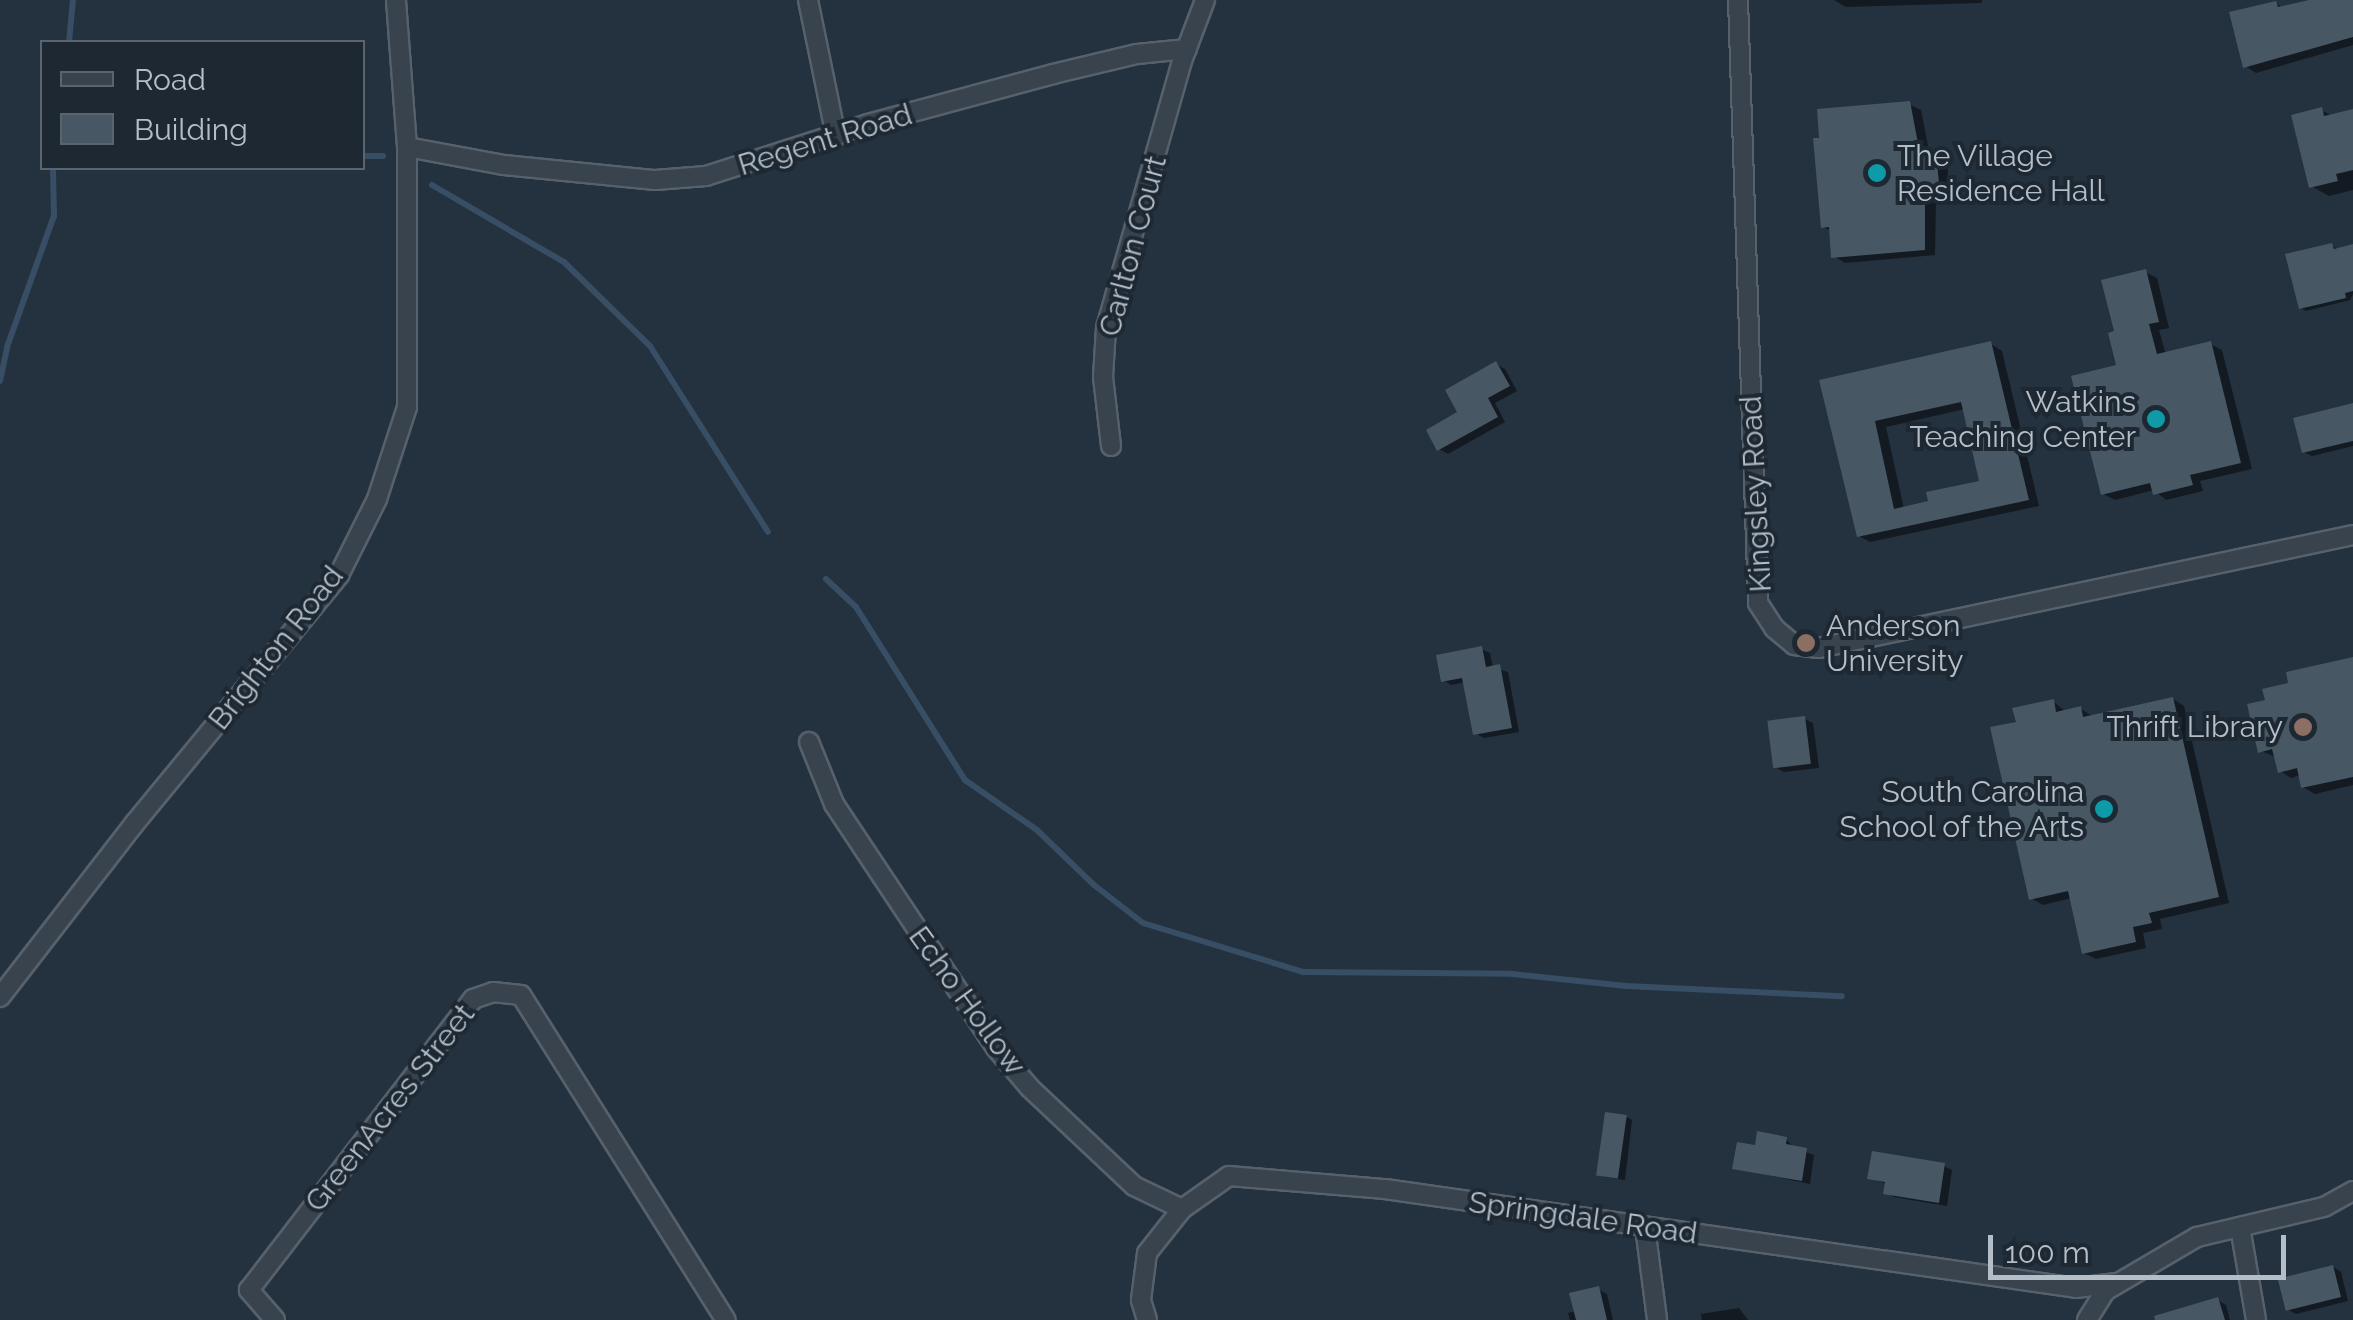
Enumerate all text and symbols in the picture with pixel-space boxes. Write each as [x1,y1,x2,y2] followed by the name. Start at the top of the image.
[40,40,365,170] legend
[134,62,206,97] text: Road
[734,96,916,184] street label: Regent Road
[134,112,248,147] text: Building
[1897,138,2105,208] place label: The Village Residence Hall
[1092,152,1174,340] street label: Carlton Court
[1866,162,1888,184] marker: The Village Residence Hall
[1909,384,2136,454] place label: Watkins Teaching Center
[1733,394,1779,594] street label: Kingsley Road
[2145,408,2167,430] marker: Watkins Teaching Center
[201,559,351,737] street label: Brighton Road
[1826,608,1963,678] place label: Anderson University
[1795,632,1817,654] marker: Anderson University
[2106,709,2283,745] place label: Thrift Library
[2292,716,2314,738] marker: Thrift Library
[1837,774,2084,844] place label: South Carolina School of the Arts
[2093,798,2115,820] marker: South Carolina School of the Arts
[901,920,1033,1082] street label: Echo Hollow
[298,997,482,1219] street label: GreenAcres Street
[1467,1184,1699,1252] street label: Springdale Road
[1993,1215,2290,1277] scale bar
[2005,1235,2090,1270] text: 100 m

